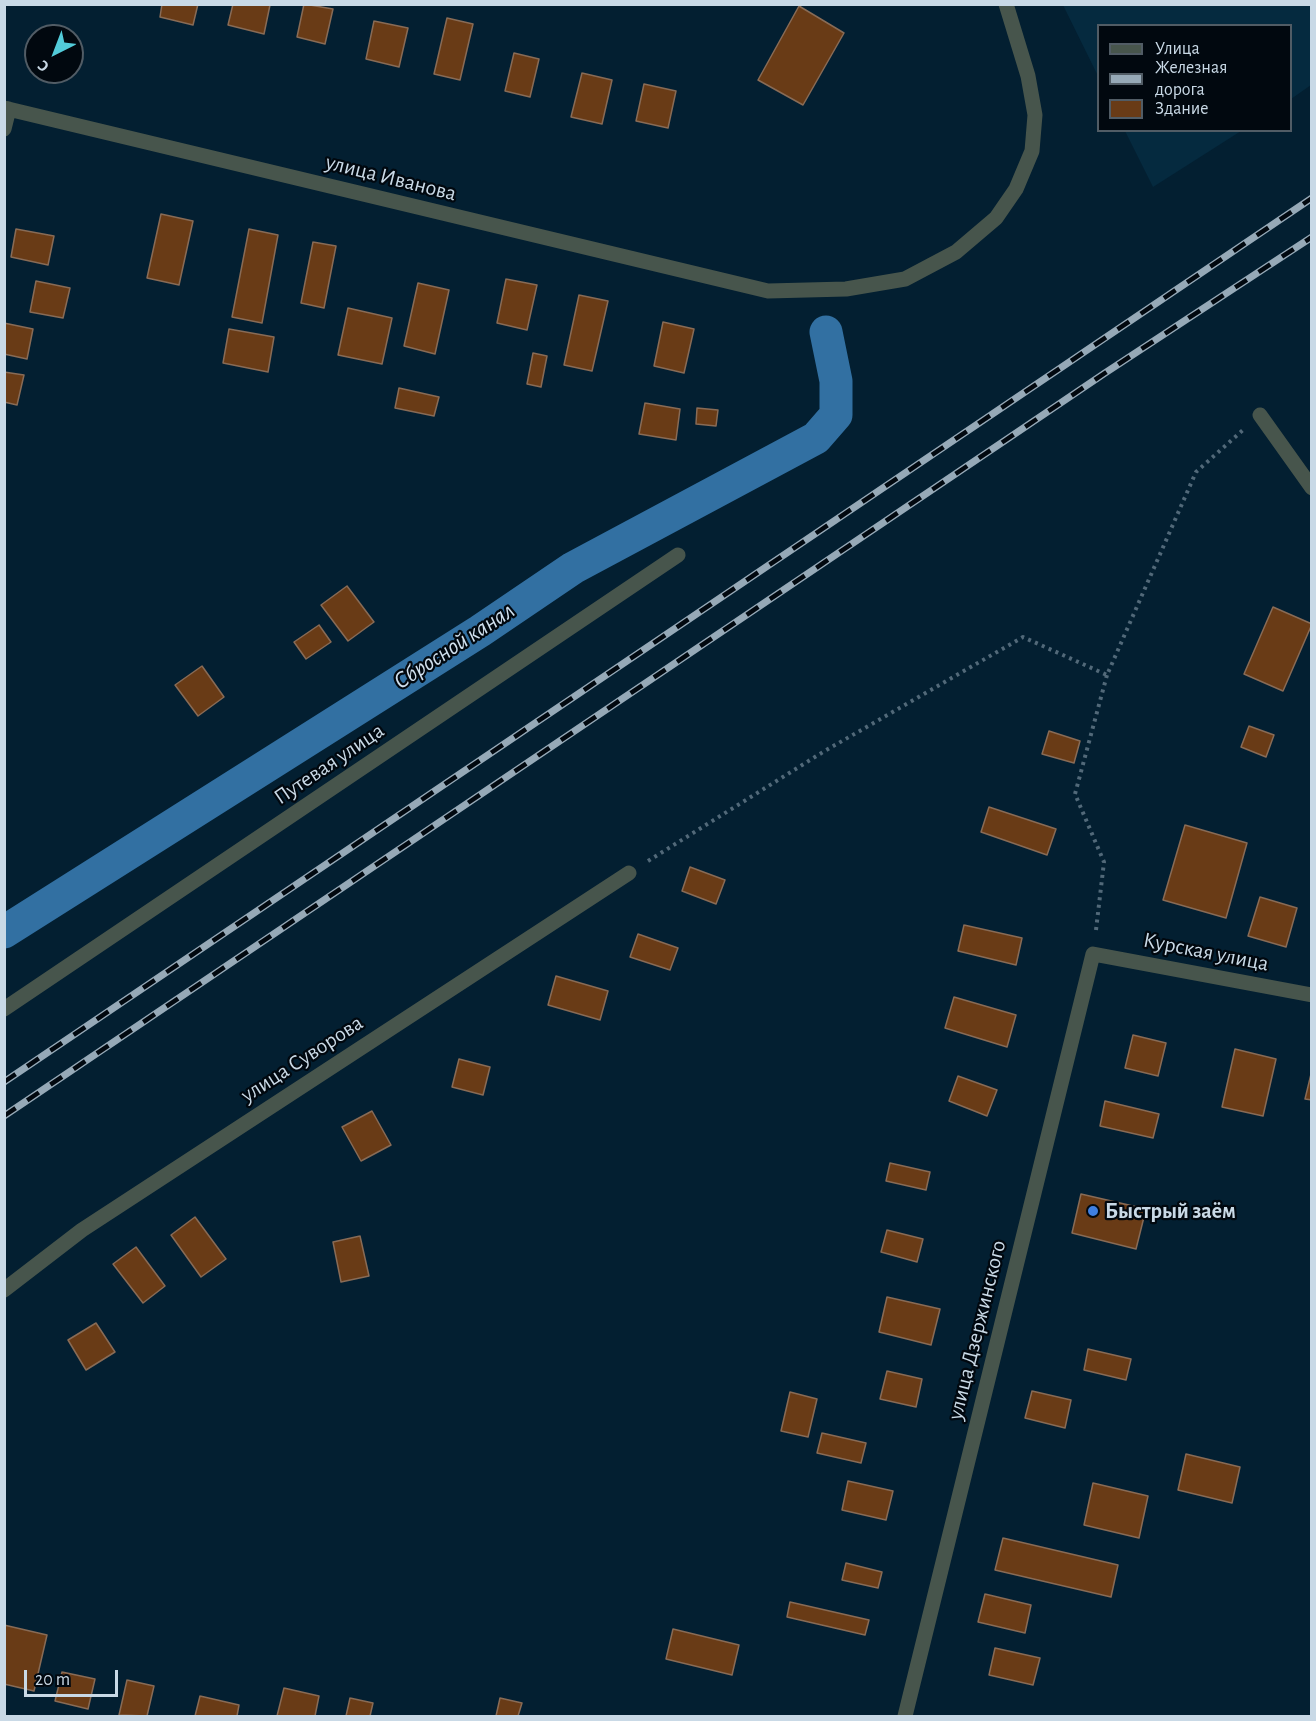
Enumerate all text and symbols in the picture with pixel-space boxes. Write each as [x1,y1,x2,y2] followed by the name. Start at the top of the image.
[24,24,84,84] north arrow
[1097,24,1292,132] legend
[1155,40,1200,58] text: Улица
[35,57,52,75] text: С
[1155,59,1227,99] text: Железная дорога
[1155,100,1209,118] text: Здание
[323,149,459,207] street label: улица Иванова
[388,596,520,696] water label: Сбросной канал
[269,717,389,811] street label: Путевая улица
[1141,927,1271,977] street label: Курская улица
[236,1010,368,1108] street label: улица Суворова
[1105,1198,1236,1224] place label: Быстрый заём
[1086,1204,1100,1218] marker: Быстрый заём
[942,1238,1012,1422] street label: улица Дзержинского
[27,1658,122,1696] scale bar
[35,1671,70,1689] text: 20 m

